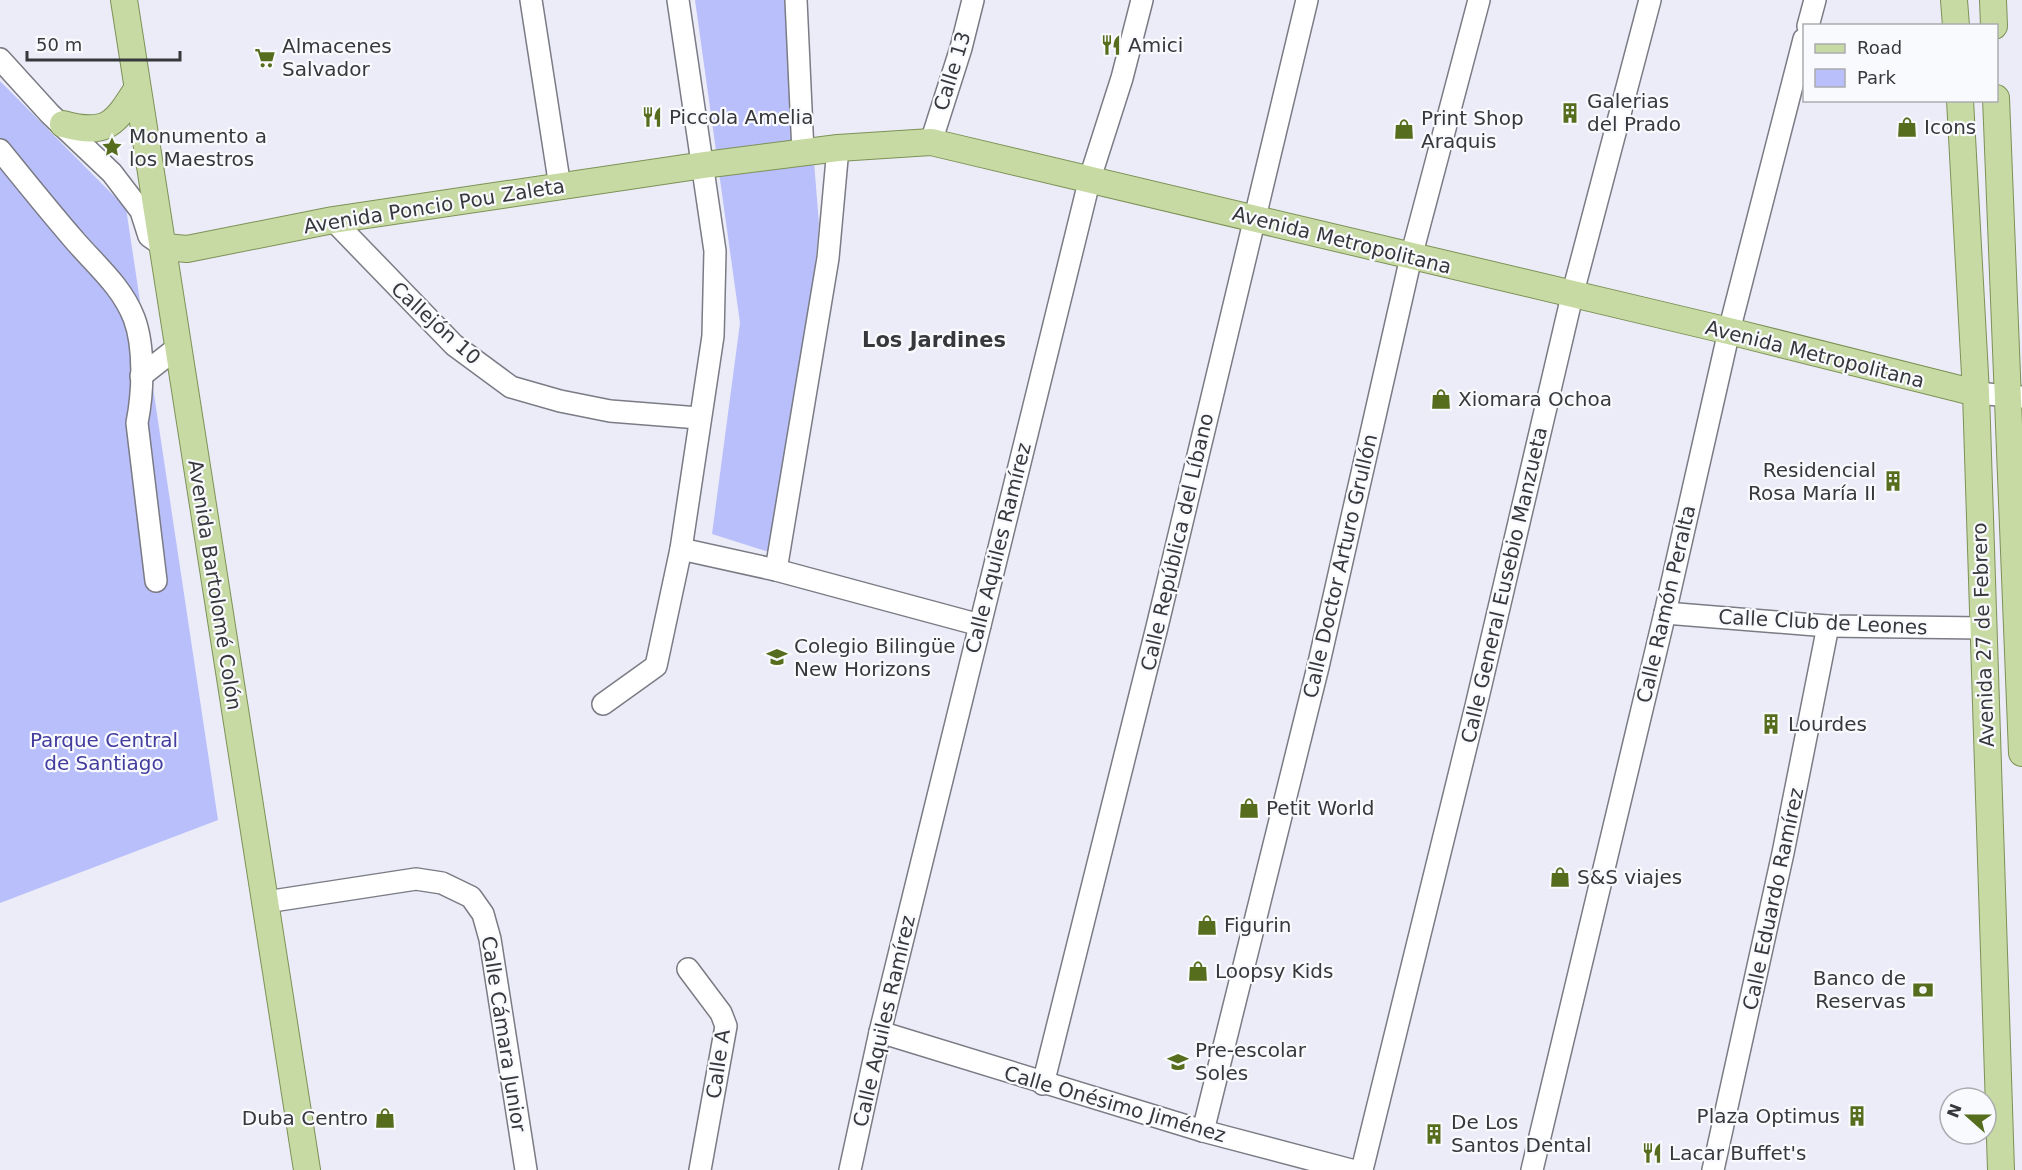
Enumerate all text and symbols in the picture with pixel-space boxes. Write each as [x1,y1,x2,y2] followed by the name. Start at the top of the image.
[27,24,180,62] scale bar
[1803,24,1998,102] legend
[929,29,975,113] street label: Calle 13
[1099,33,1123,57] restaurant icon: Amici
[1128,33,1183,57] place label: Amici
[36,34,82,55] text: 50 m
[282,34,392,81] place label: Almacenes Salvador
[1857,37,1902,58] text: Road
[253,46,277,70] supermarket icon: Almacenes Salvador
[1857,67,1896,88] text: Park
[1587,89,1681,136] place label: Galerias del Prado
[1558,101,1582,125] building icon: Galerias del Prado
[640,105,664,129] restaurant icon: Piccola Amelia
[669,105,813,129] place label: Piccola Amelia
[1421,106,1524,153] place label: Print Shop Araquis
[1895,115,1919,139] shop icon: Icons
[1924,115,1976,139] place label: Icons
[1392,117,1416,141] shop icon: Print Shop Araquis
[129,124,267,171] place label: Monumento a los Maestros
[100,135,124,159] place icon: Monumento a los Maestros
[302,173,566,239] street label: Avenida Poncio Pou Zaleta
[1230,201,1454,279] street label: Avenida Metropolitana
[386,277,486,369] street label: Callejón 10
[1703,315,1927,393] street label: Avenida Metropolitana
[862,328,1006,352] district label: Los Jardines
[1429,387,1453,411] shop icon: Xiomara Ochoa
[1458,387,1612,411] place label: Xiomara Ochoa
[1136,411,1218,673] street label: Calle República del Líbano
[1456,425,1552,745] street label: Calle General Eusebio Manzueta
[1298,432,1382,700] street label: Calle Doctor Arturo Grullón
[960,440,1036,656] street label: Calle Aquiles Ramírez
[183,458,247,712] street label: Avenida Bartolomé Colón
[1748,458,1876,505] place label: Residencial Rosa María II
[1881,469,1905,493] building icon: Residencial Rosa María II
[1632,503,1700,705] street label: Calle Ramón Peralta
[1967,522,1999,748] street label: Avenida 27 de Febrero
[1718,605,1928,639] street label: Calle Club de Leones
[794,634,956,681] place label: Colegio Bilingüe New Horizons
[765,645,789,669] school or university icon: Colegio Bilingüe New Horizons
[1759,712,1783,736] building icon: Lourdes
[1788,712,1867,736] place label: Lourdes
[30,728,178,775] park label: Parque Central de Santiago
[1738,786,1808,1012] street label: Calle Eduardo Ramírez
[1237,796,1261,820] shop icon: Petit World
[1266,796,1375,820] place label: Petit World
[1548,865,1572,889] shop icon: S&S viajes
[1577,865,1682,889] place label: S&S viajes
[848,913,920,1129] street label: Calle Aquiles Ramírez
[1195,913,1219,937] shop icon: Figurin
[1224,913,1291,937] place label: Figurin
[477,934,531,1134] street label: Calle Cámara Junior
[1186,959,1210,983] shop icon: Loopsy Kids
[1215,959,1333,983] place label: Loopsy Kids
[1813,966,1906,1013] place label: Banco de Reservas
[1911,978,1935,1002] bank icon: Banco de Reservas
[701,1028,735,1100] street label: Calle A
[1195,1038,1307,1085] place label: Pre-escolar Soles
[1166,1050,1190,1074] school or university icon: Pre-escolar Soles
[1001,1061,1229,1147] street label: Calle Onésimo Jiménez
[1938,1086,1998,1146] north arrow
[1943,1101,1966,1120] text: N
[1697,1104,1840,1128] place label: Plaza Optimus
[1845,1104,1869,1128] building icon: Plaza Optimus
[242,1106,368,1130] place label: Duba Centro
[373,1106,397,1130] shop icon: Duba Centro
[1451,1110,1592,1157] place label: De Los Santos Dental
[1422,1122,1446,1146] building icon: De Los Santos Dental
[1640,1141,1664,1165] restaurant icon: Lacar Buffet's
[1669,1141,1806,1165] place label: Lacar Buffet's

